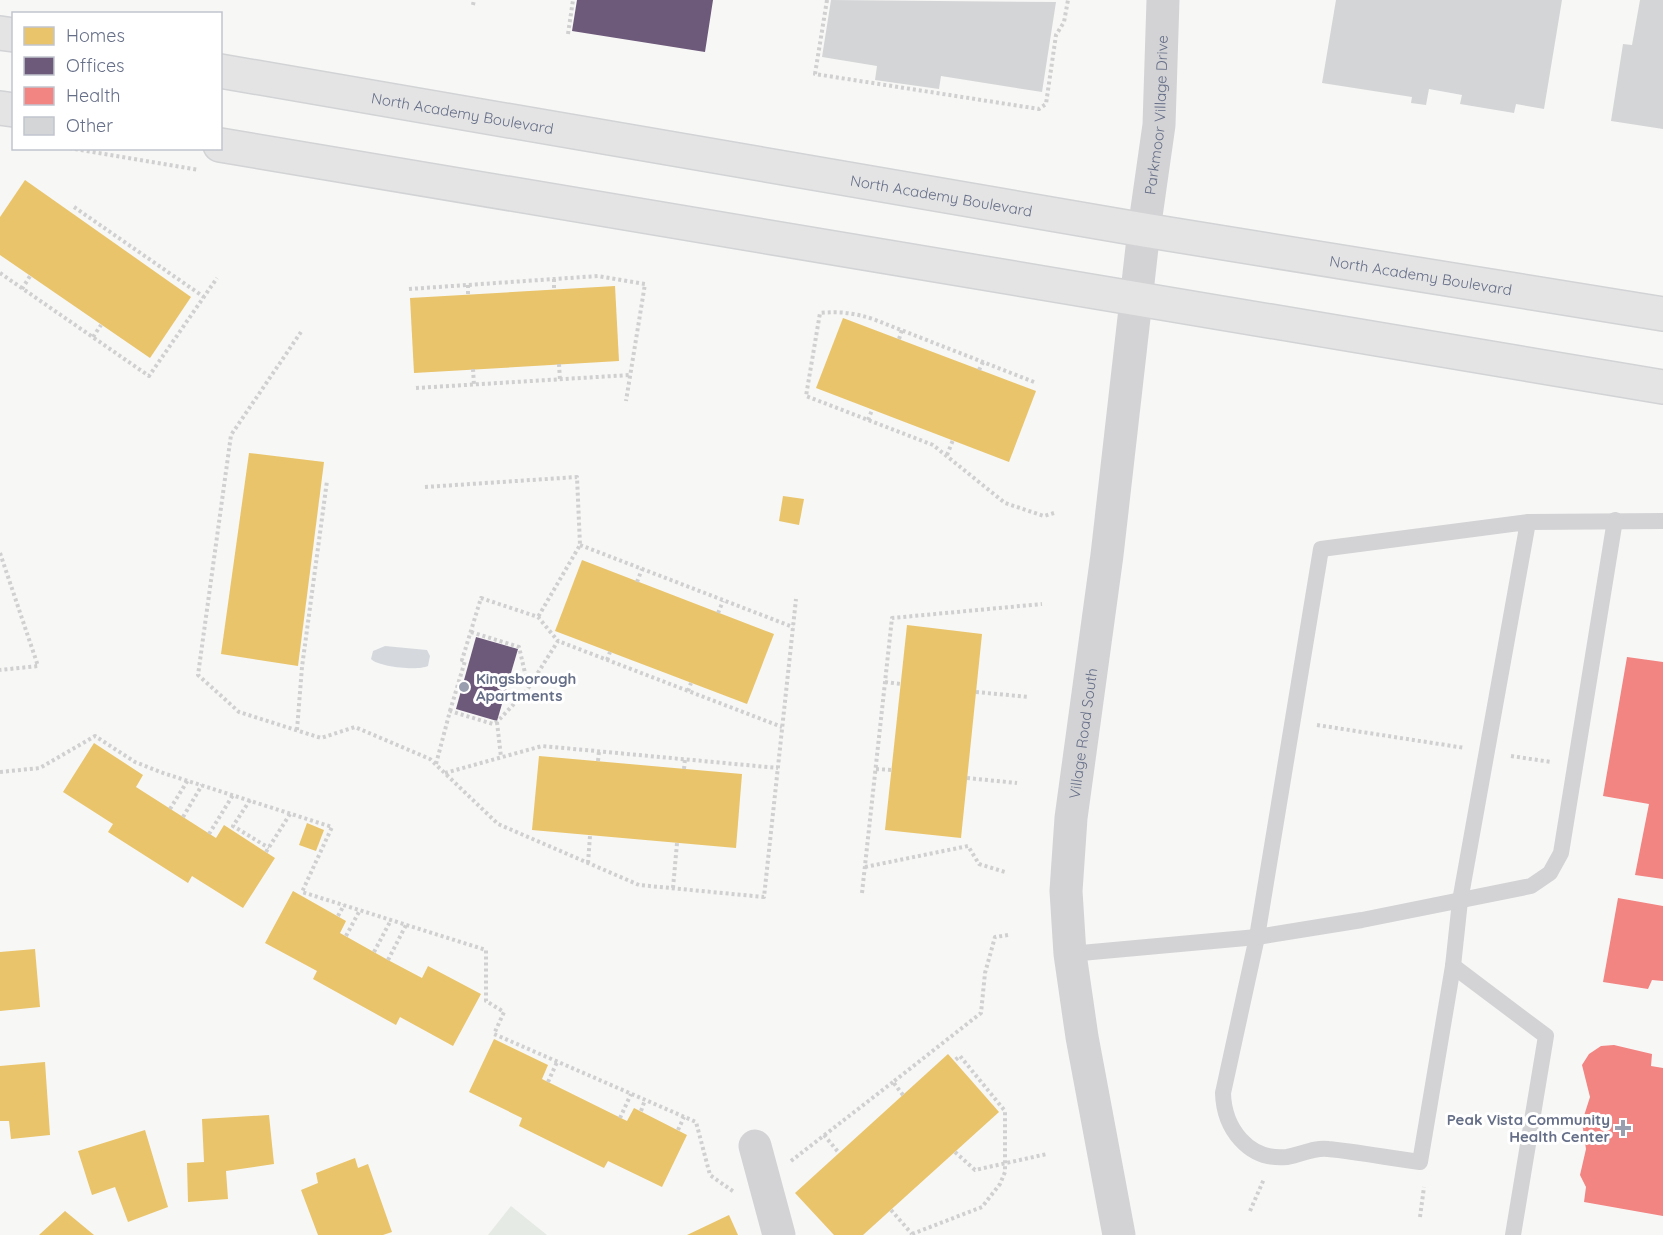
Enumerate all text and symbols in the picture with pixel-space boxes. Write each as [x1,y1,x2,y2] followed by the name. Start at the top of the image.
[12,12,222,150] legend
[66,24,125,47] text: Homes
[1140,35,1171,196] street label: Parkmoor Village Drive
[66,54,125,77] text: Offices
[66,84,121,107] text: Health
[370,88,555,138] street label: North Academy Boulevard
[66,114,113,137] text: Other
[849,170,1034,220] street label: North Academy Boulevard
[1328,251,1513,299] street label: North Academy Boulevard
[1064,667,1101,800] street label: Village Road South
[476,669,576,705] place label: Kingsborough Apartments
[457,680,471,694] marker: Kingsborough Apartments
[1447,1110,1610,1146] place label: Peak Vista Community Health Center
[1614,1119,1632,1137] marker: Peak Vista Community Health Center

